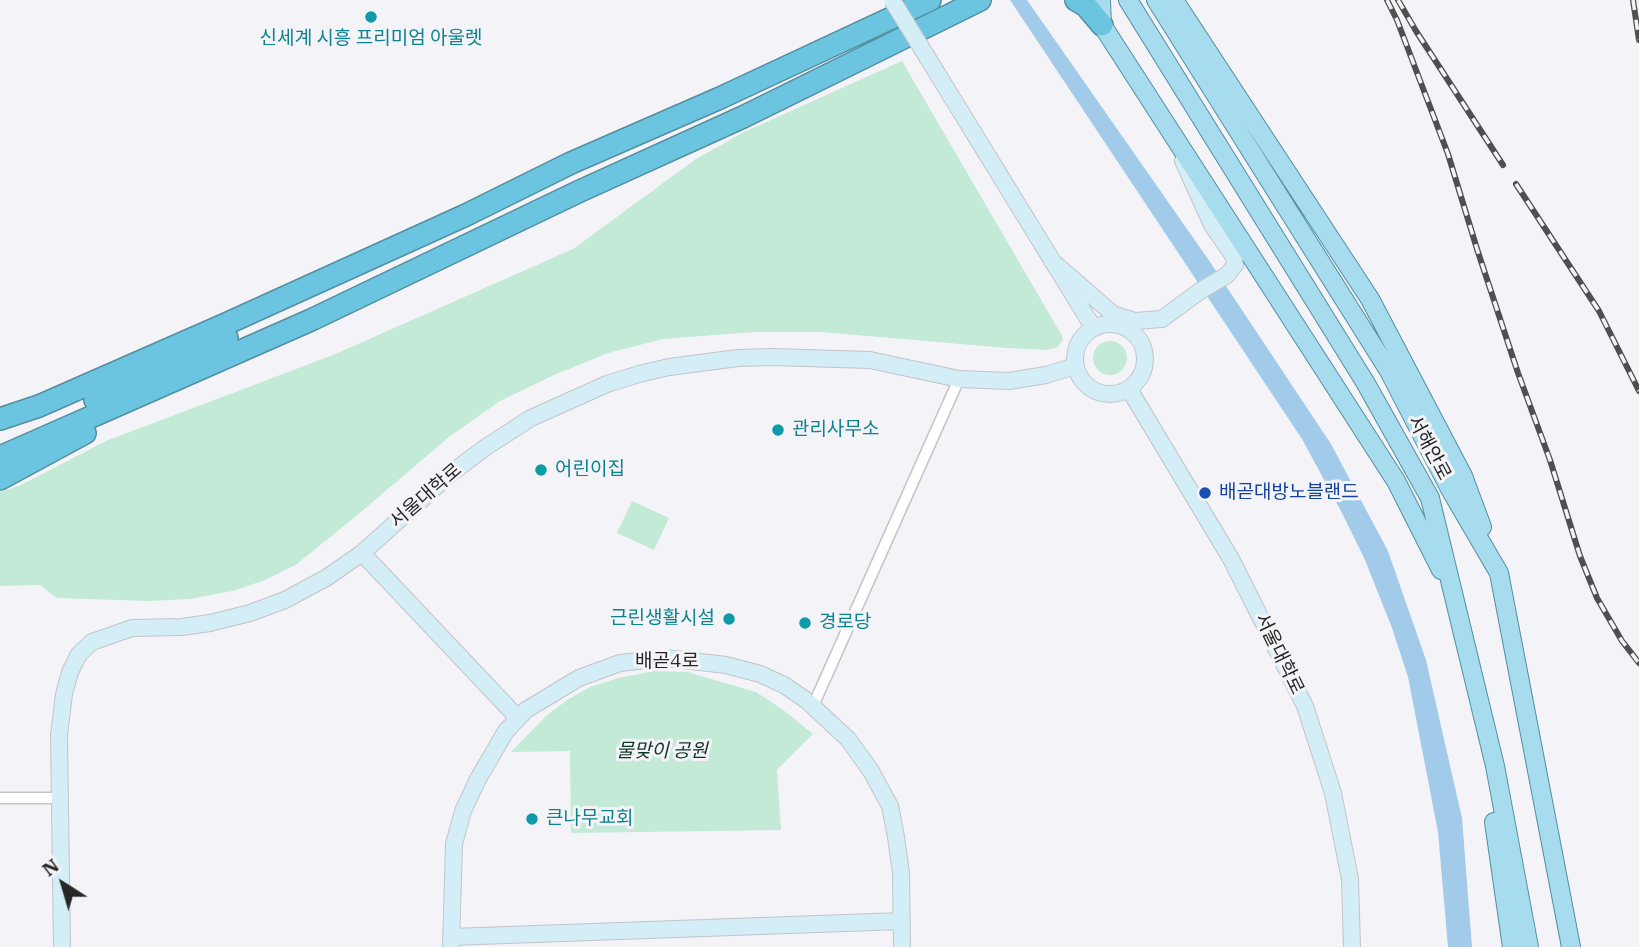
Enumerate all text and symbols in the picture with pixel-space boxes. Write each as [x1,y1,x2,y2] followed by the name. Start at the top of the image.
[363,9,379,25] marker: 신세계 시흥 프리미엄 아울렛
[260,28,482,50] place label: 신세계 시흥 프리미엄 아울렛
[1403,412,1455,484] street label: 서해안로
[792,419,879,441] place label: 관리사무소
[770,422,786,438] marker: 관리사무소
[386,459,466,533] street label: 서울대학로
[555,459,625,481] place label: 어린이집
[533,462,549,478] marker: 어린이집
[1219,482,1359,504] place label: 배곧대방노블랜드
[1197,485,1213,501] marker: 배곧대방노블랜드
[610,608,715,630] place label: 근린생활시설
[1250,610,1308,698] street label: 서울대학로
[721,611,737,627] marker: 근린생활시설
[819,612,871,634] place label: 경로당
[797,615,813,631] marker: 경로당
[635,651,699,673] street label: 배곧4로
[616,741,708,763] park label: 물맞이 공원
[546,808,633,830] place label: 큰나무교회
[524,811,540,827] marker: 큰나무교회
[28,849,98,919] north arrow
[37,853,64,881] text: N

